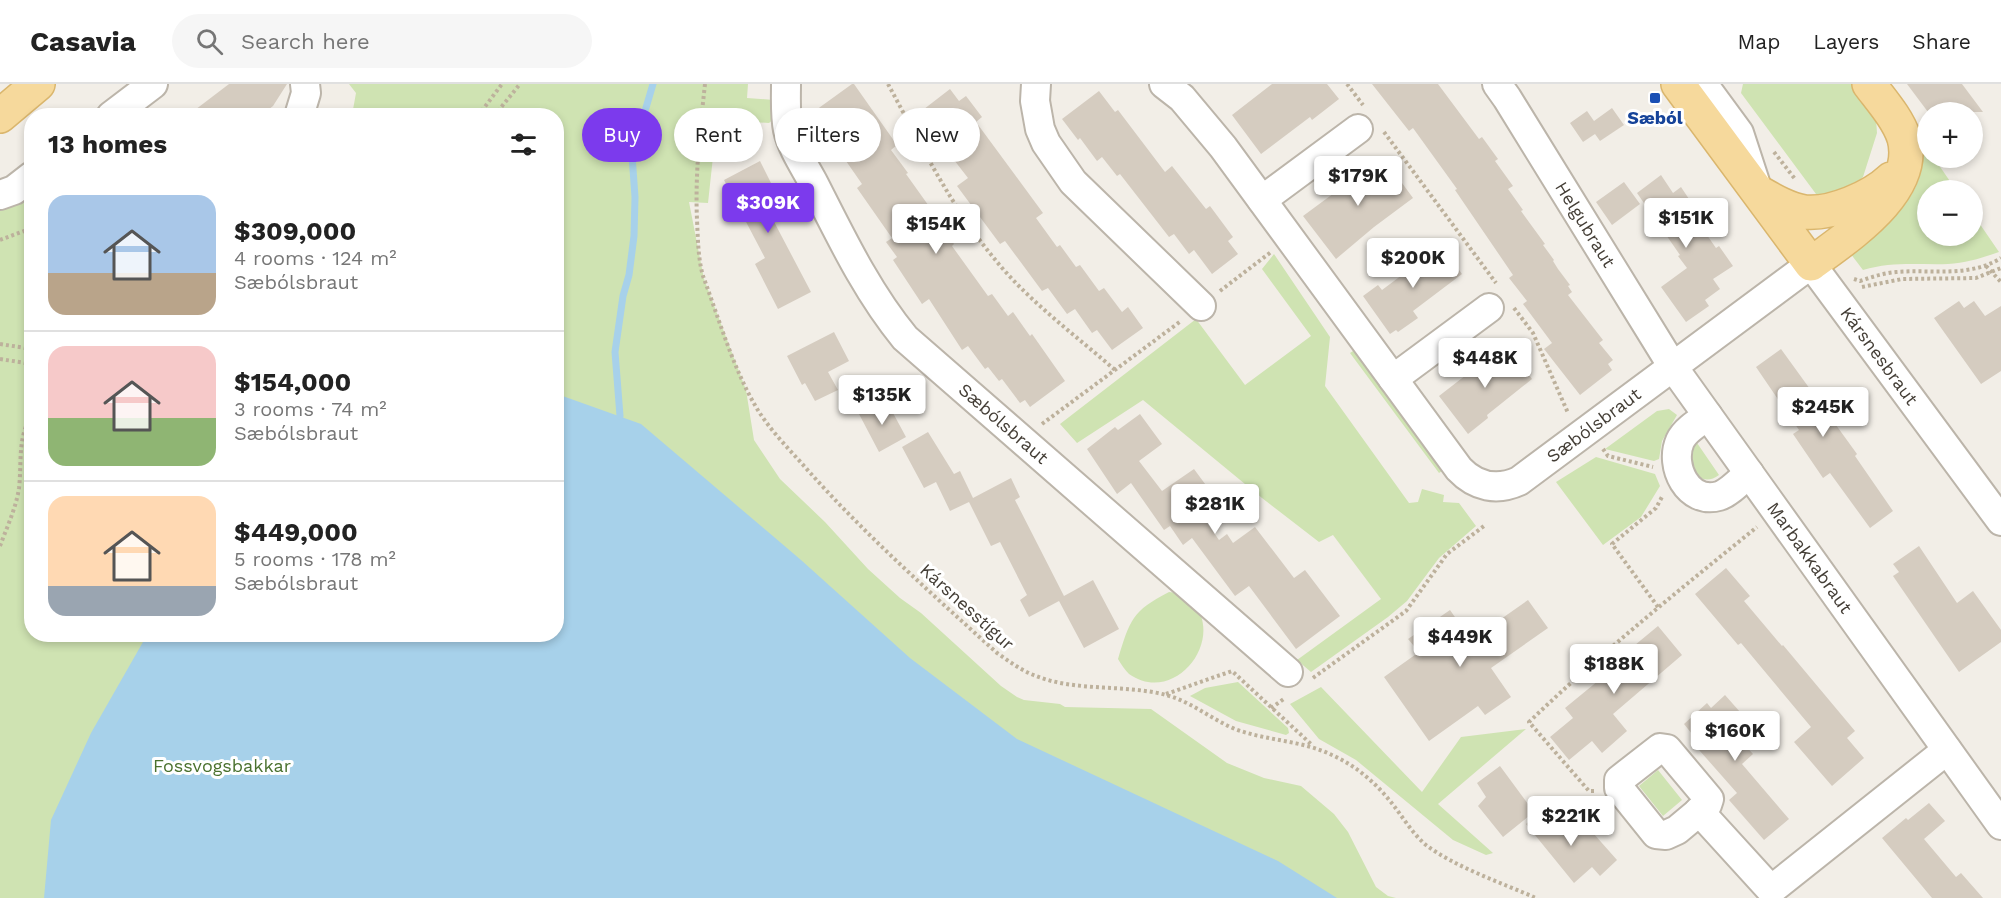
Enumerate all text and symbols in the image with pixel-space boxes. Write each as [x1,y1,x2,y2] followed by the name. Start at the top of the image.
[172,14,592,68] search box
[30,25,136,58] text: Casavia
[193,25,226,58] icon: search
[241,29,370,54] text: Search here
[1737,29,1780,54] text: Map
[1813,29,1879,54] text: Layers
[1912,29,1971,54] text: Share
[1648,91,1662,105] marker: Sæból
[1917,102,1983,246] map controls
[1917,102,1983,168] button: +
[1627,107,1683,128] place label: Sæból
[582,108,662,162] chip: Buy
[674,108,763,162] chip: Rent
[775,108,881,162] chip: Filters
[893,108,980,162] chip: New
[507,128,540,161] icon: filters
[48,129,167,159] text: 13 homes
[1316,156,1400,207] pin: $179K
[1328,163,1388,187] text: $179K
[1551,178,1620,272] street label: Helgubraut
[1917,180,1983,246] button: −
[726,183,810,234] pin: $309K
[736,190,800,214] text: $309K
[1644,198,1728,249] pin: $151K
[894,204,978,255] pin: $154K
[1658,205,1714,229] text: $151K
[906,211,966,235] text: $154K
[234,216,356,246] text: $309,000
[96,219,168,291] icon: home
[1371,238,1455,289] pin: $200K
[1381,245,1445,269] text: $200K
[234,246,397,270] text: 4 rooms · 124 m²
[234,270,358,294] text: Sæbólsbraut
[1836,303,1923,409] street label: Kársnesbraut
[1443,338,1527,389] pin: $448K
[1452,345,1518,369] text: $448K
[234,367,351,397] text: $154,000
[96,370,168,442] icon: home
[840,375,924,426] pin: $135K
[955,379,1053,468] street label: Sæbólsbraut
[853,382,911,406] text: $135K
[1542,383,1645,467] street label: Sæbólsbraut
[1781,387,1865,438] pin: $245K
[1792,394,1854,418] text: $245K
[234,397,387,421] text: 3 rooms · 74 m²
[234,421,358,445] text: Sæbólsbraut
[1173,484,1257,535] pin: $281K
[1185,491,1245,515] text: $281K
[1763,498,1857,618] street label: Marbakkabraut
[234,517,358,547] text: $449,000
[96,520,168,592] icon: home
[234,547,396,571] text: 5 rooms · 178 m²
[916,559,1019,654] street label: Kársnesstígur
[234,571,358,595] text: Sæbólsbraut
[1418,617,1502,668] pin: $449K
[1428,624,1492,648] text: $449K
[1572,644,1656,695] pin: $188K
[1584,651,1644,675] text: $188K
[1693,711,1777,762] pin: $160K
[1705,718,1765,742] text: $160K
[153,755,291,776] park label: Fossvogsbakkar
[1529,796,1613,847] pin: $221K
[1541,803,1601,827] text: $221K

